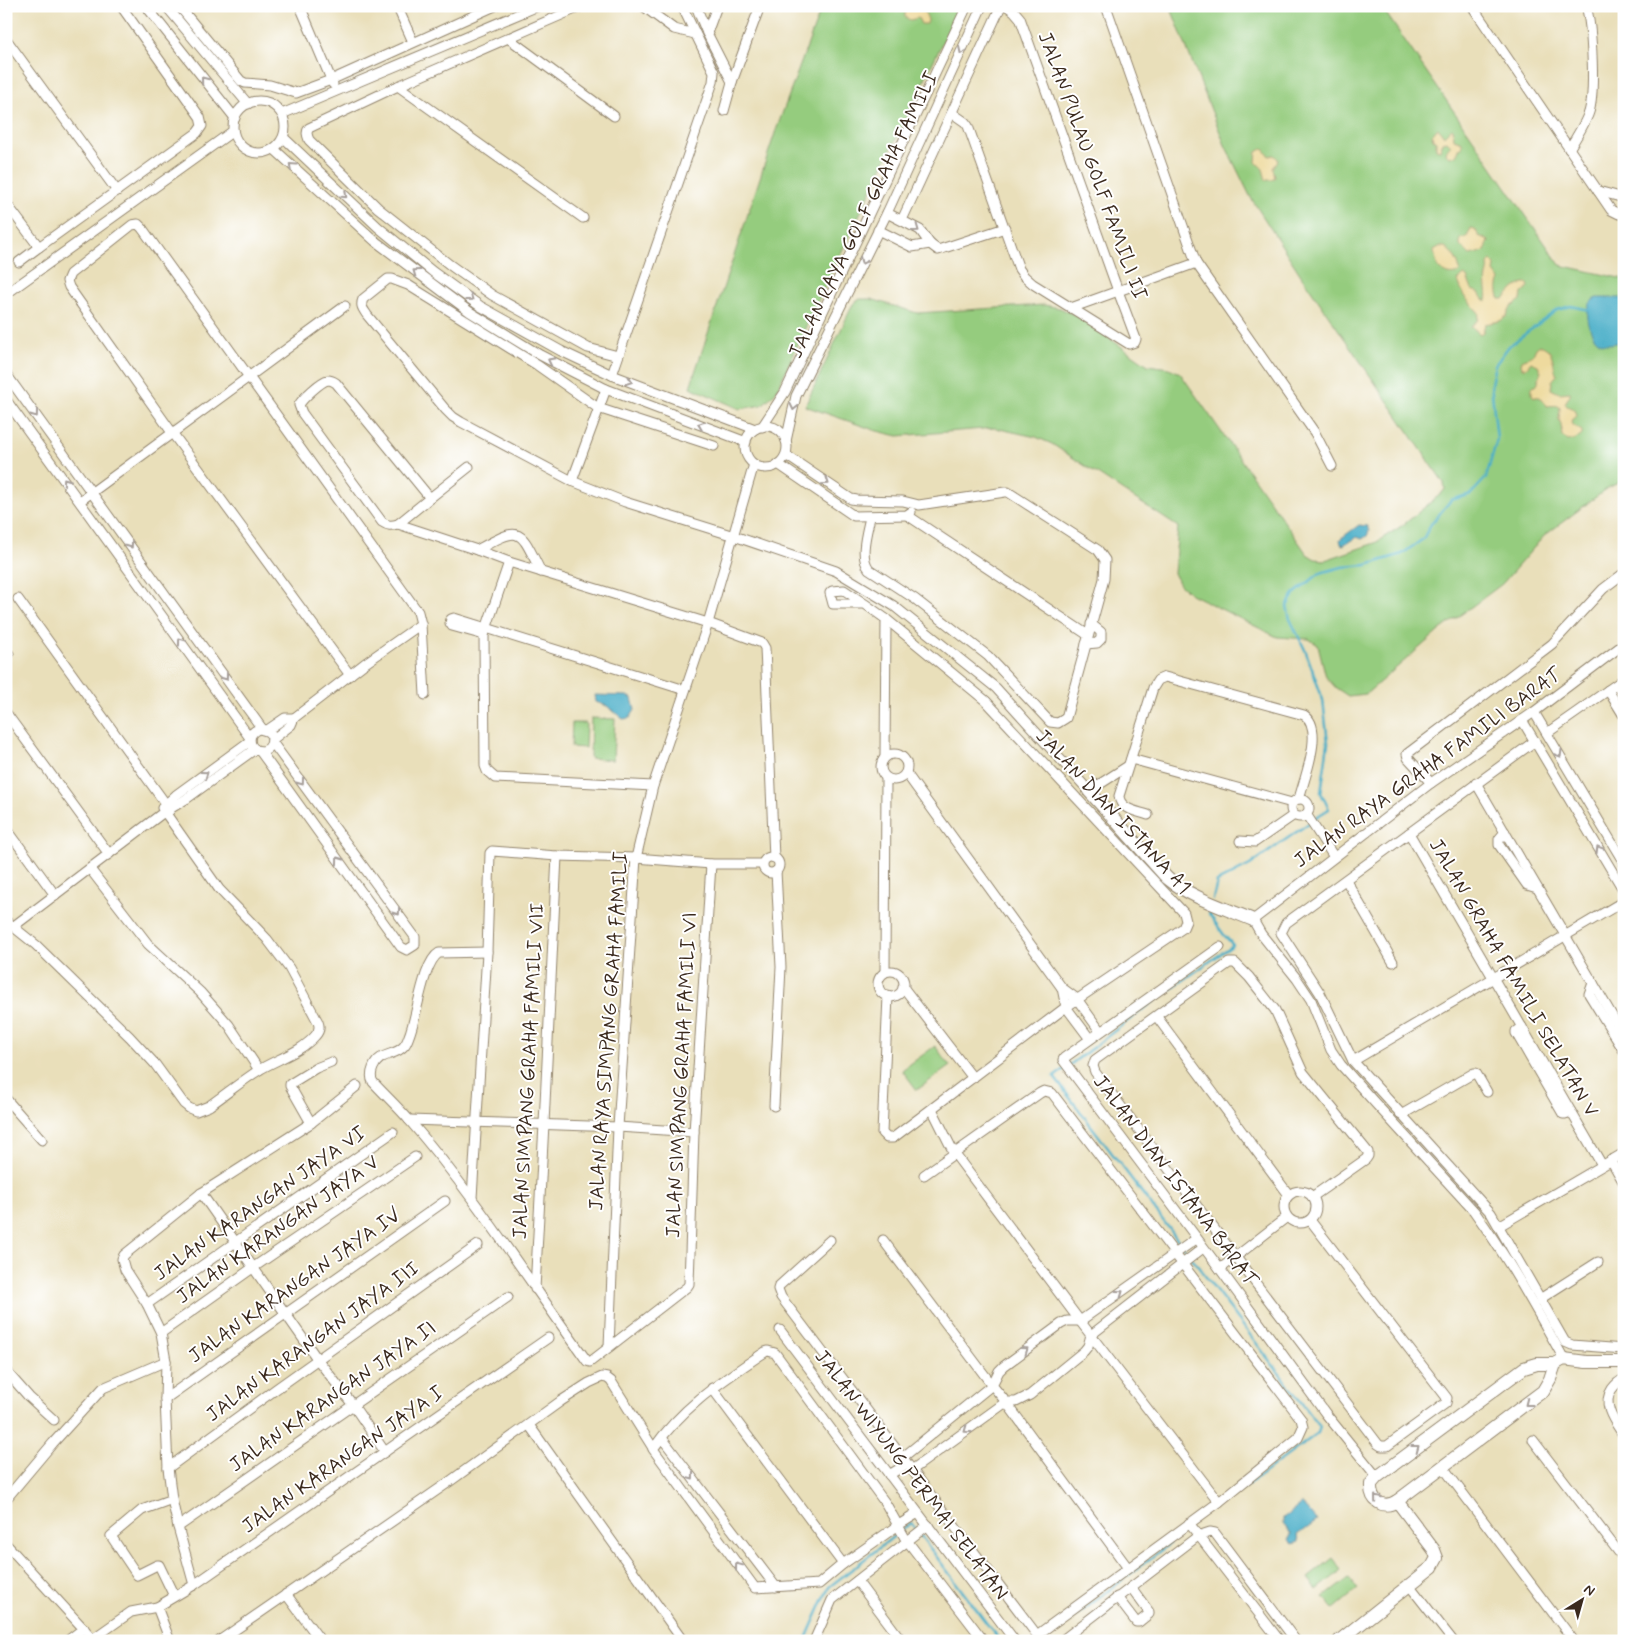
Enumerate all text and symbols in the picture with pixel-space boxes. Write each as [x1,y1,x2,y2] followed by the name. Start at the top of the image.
[1031,28,1153,304] street label: JALAN PULAU GOLF FAMILI II
[958,46,968,55] one-way arrow
[783,67,946,363] street label: JALAN RAYA GOLF GRAHA FAMILI
[202,77,210,86] one-way arrow
[289,163,298,172] one-way arrow
[338,189,347,198] one-way arrow
[910,223,920,232] one-way arrow
[859,256,869,265] one-way arrow
[412,269,421,278] one-way arrow
[464,292,474,301] one-way arrow
[548,357,557,367] one-way arrow
[624,375,633,385] one-way arrow
[789,403,799,412] one-way arrow
[29,408,38,418] one-way arrow
[697,421,705,431] one-way arrow
[821,476,830,485] one-way arrow
[63,477,72,487] one-way arrow
[124,540,133,549] one-way arrow
[178,638,187,647] one-way arrow
[1289,661,1568,874] street label: JALAN RAYA GRAHA FAMILI BARAT
[219,671,228,681] one-way arrow
[1029,724,1197,900] street label: JALAN DIAN ISTANA A1
[1553,748,1563,757] one-way arrow
[199,771,209,780] one-way arrow
[295,776,304,786] one-way arrow
[1422,834,1604,1122] street label: JALAN GRAHA FAMILI SELATAN V
[1595,845,1605,854] one-way arrow
[583,850,635,1211] street label: JALAN RAYA SIMPANG GRAHA FAMILI
[336,857,345,866] one-way arrow
[507,902,551,1240] street label: JALAN SIMPANG GRAHA FAMILI VII
[391,907,400,916] one-way arrow
[660,911,704,1239] street label: JALAN SIMPANG GRAHA FAMILI VI
[1086,1070,1264,1293] street label: JALAN DIAN ISTANA BARAT
[150,1122,370,1286] street label: JALAN KARANGAN JAYA VI
[173,1151,383,1309] street label: JALAN KARANGAN JAYA V
[183,1202,407,1370] street label: JALAN KARANGAN JAYA IV
[202,1257,424,1427] street label: JALAN KARANGAN JAYA III
[1114,1290,1123,1299] one-way arrow
[808,1344,1014,1606] street label: JALAN WIYUNG PERMAI SELATAN
[1019,1347,1029,1356] one-way arrow
[237,1380,450,1540] street label: JALAN KARANGAN JAYA II
[239,1382,447,1538] street label: JALAN KARANGAN JAYA I
[1524,1397,1534,1406] one-way arrow
[963,1424,973,1433] one-way arrow
[1410,1445,1419,1453] one-way arrow
[686,1471,694,1480] one-way arrow
[1373,1494,1382,1503] one-way arrow
[735,1562,744,1572] one-way arrow
[1558,1574,1608,1624] north arrow
[1580,1580,1598,1600] text: N

